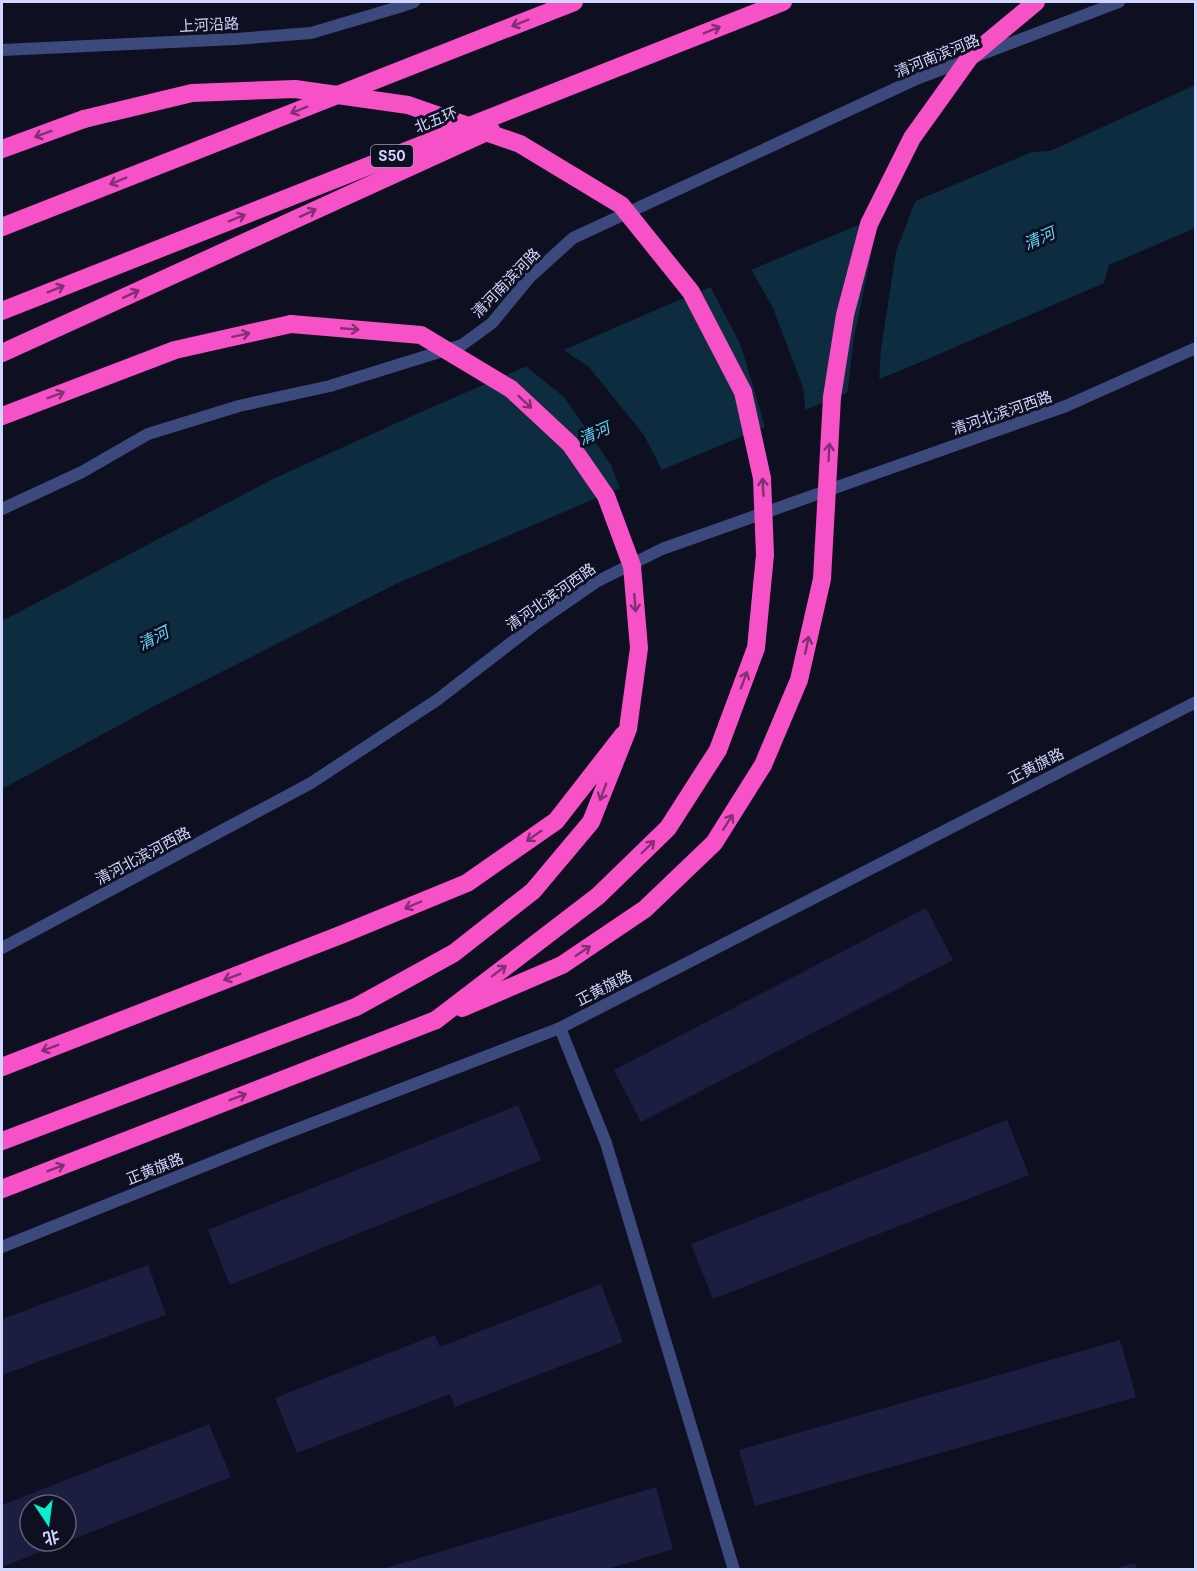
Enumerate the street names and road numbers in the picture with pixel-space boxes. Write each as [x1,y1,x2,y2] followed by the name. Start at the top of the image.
[179,13,239,36] street label: 上河沿路
[892,30,982,81] street label: 清河南滨河路
[411,102,460,137] street label: 北五环
[371,145,413,167] road number: S50
[468,244,544,322] street label: 清河南滨河路
[949,386,1055,439] street label: 清河北滨河西路
[502,559,599,634] street label: 清河北滨河西路
[1005,743,1067,788] street label: 正黄旗路
[92,823,194,889] street label: 清河北滨河西路
[573,965,635,1010] street label: 正黄旗路
[123,1148,186,1189] street label: 正黄旗路

